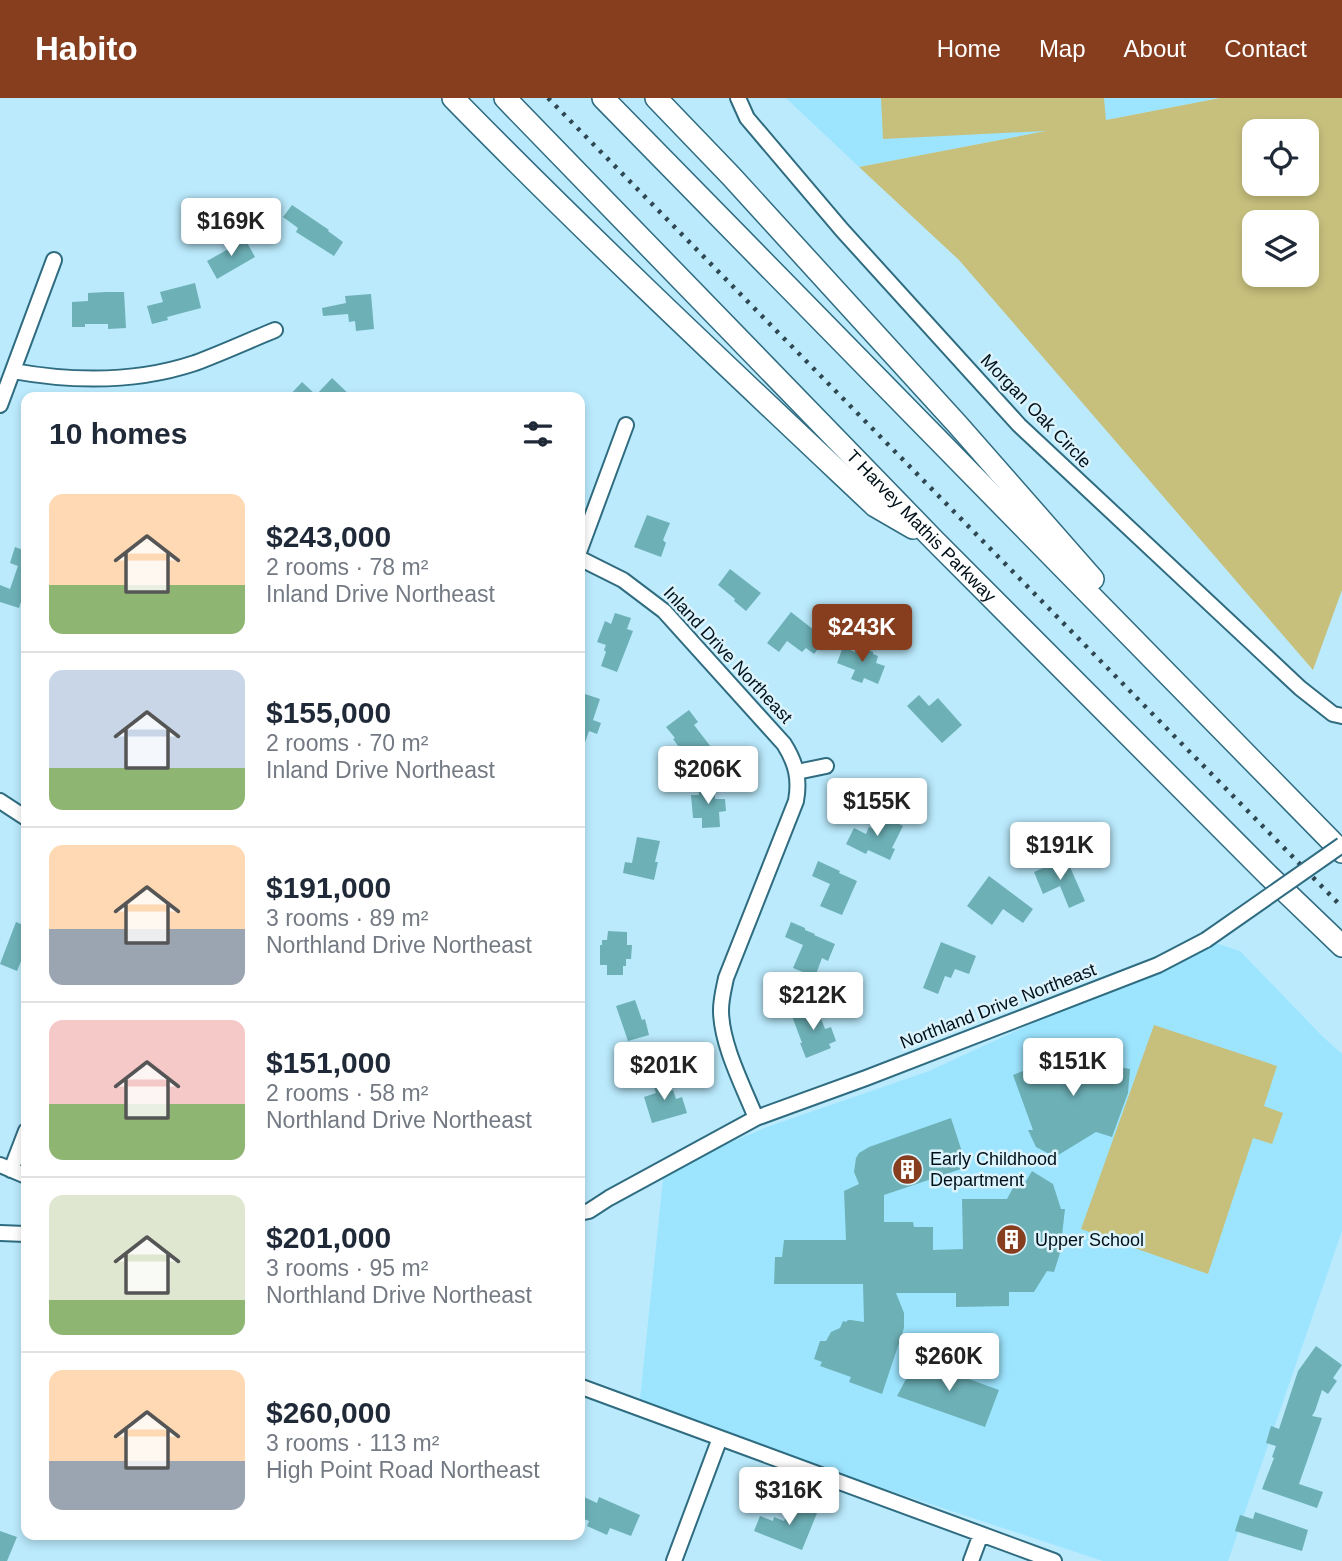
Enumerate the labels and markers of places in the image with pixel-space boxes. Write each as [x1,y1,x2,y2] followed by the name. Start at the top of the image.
[182,198,280,258] pin: $169K
[813,604,911,664] pin: $243K
[659,746,757,806] pin: $206K
[828,778,926,838] pin: $155K
[1011,822,1109,882] pin: $191K
[764,972,862,1032] pin: $212K
[1024,1038,1122,1098] pin: $151K
[615,1042,713,1102] pin: $201K
[930,1149,1057,1190] place label: Early Childhood Department
[890,1152,924,1186] building icon: Early Childhood Department
[995,1223,1029,1257] building icon: Upper School
[1035,1230,1144,1250] place label: Upper School
[900,1334,998,1393] pin: $260K
[740,1468,838,1527] pin: $316K

